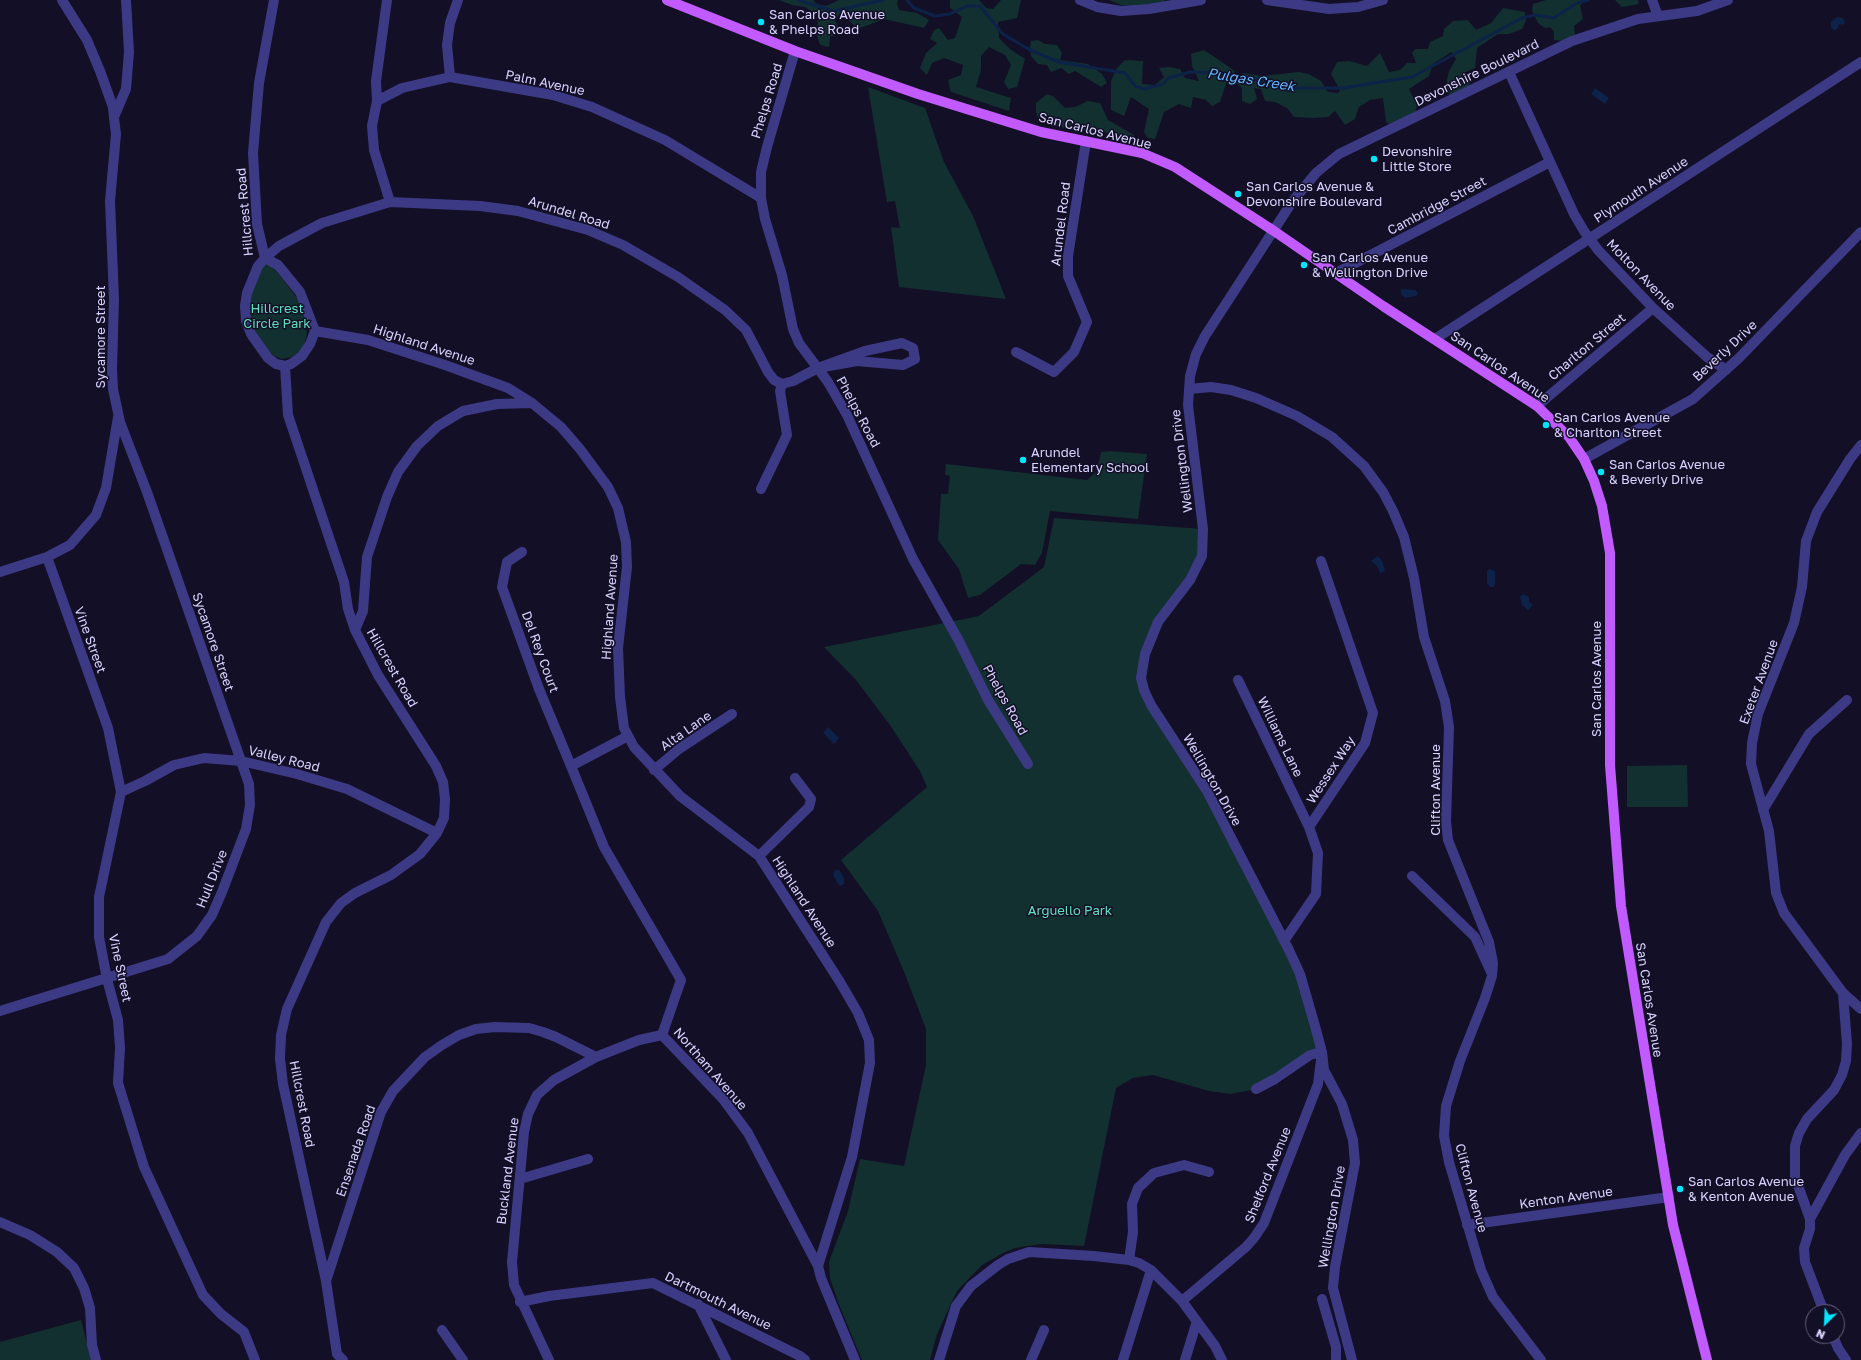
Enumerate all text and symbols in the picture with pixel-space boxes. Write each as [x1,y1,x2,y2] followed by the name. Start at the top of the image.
[769,7,885,38] place label: San Carlos Avenue & Phelps Road
[756,17,766,27] marker: San Carlos Avenue & Phelps Road
[1412,36,1542,110] street label: Devonshire Boulevard
[748,61,786,141] street label: Phelps Road
[1206,65,1296,95] water label: Pulgas Creek
[504,67,586,99] street label: Palm Avenue
[1037,109,1153,153] street label: San Carlos Avenue
[1382,144,1452,175] place label: Devonshire Little Store
[1369,154,1379,164] marker: Devonshire Little Store
[1591,154,1691,226] street label: Plymouth Avenue
[233,167,257,257] street label: Hillcrest Road
[1385,173,1489,239] street label: Cambridge Street
[1246,179,1382,210] place label: San Carlos Avenue & Devonshire Boulevard
[1048,181,1074,267] street label: Arundel Road
[1233,189,1243,199] marker: San Carlos Avenue & Devonshire Boulevard
[526,193,612,233] street label: Arundel Road
[1603,236,1679,314] street label: Molton Avenue
[1312,250,1428,281] place label: San Carlos Avenue & Wellington Drive
[1299,260,1309,270] marker: San Carlos Avenue & Wellington Drive
[93,285,109,389] street label: Sycamore Street
[243,301,311,332] park label: Hillcrest Circle Park
[1545,310,1629,384] street label: Charlton Street
[1690,317,1760,385] street label: Beverly Drive
[371,321,477,369] street label: Highland Avenue
[1448,328,1552,406] street label: San Carlos Avenue
[833,374,883,450] street label: Phelps Road
[1168,409,1196,513] street label: Wellington Drive
[1554,410,1670,441] place label: San Carlos Avenue & Charlton Street
[1541,420,1551,430] marker: San Carlos Avenue & Charlton Street
[1031,445,1149,476] place label: Arundel Elementary School
[1018,455,1028,465] marker: Arundel Elementary School
[1609,457,1725,488] place label: San Carlos Avenue & Beverly Drive
[1596,467,1606,477] marker: San Carlos Avenue & Beverly Drive
[599,554,621,660] street label: Highland Avenue
[189,591,237,693] street label: Sycamore Street
[71,605,109,675] street label: Vine Street
[518,609,562,695] street label: Del Rey Court
[1589,621,1605,737] street label: San Carlos Avenue
[363,626,421,710] street label: Hillcrest Road
[1736,637,1782,727] street label: Exeter Avenue
[979,662,1031,738] street label: Phelps Road
[1254,694,1306,780] street label: Williams Lane
[658,708,714,754] street label: Alta Lane
[1179,731,1245,829] street label: Wellington Drive
[1303,733,1359,807] street label: Wessex Way
[247,743,321,775] street label: Valley Road
[1428,744,1444,836] street label: Clifton Avenue
[193,848,231,910] street label: Hull Drive
[769,853,839,951] street label: Highland Avenue
[1028,903,1112,919] park label: Arguello Park
[105,932,135,1004] street label: Vine Street
[1632,941,1666,1059] street label: San Carlos Avenue
[670,1025,750,1113] street label: Northam Avenue
[286,1059,318,1149] street label: Hillcrest Road
[333,1103,379,1199] street label: Ensenada Road
[494,1117,522,1225] street label: Buckland Avenue
[1242,1125,1294,1225] street label: Shelford Avenue
[1452,1142,1490,1234] street label: Clifton Avenue
[1315,1165,1349,1269] street label: Wellington Drive
[1688,1174,1804,1205] place label: San Carlos Avenue & Kenton Avenue
[1518,1184,1614,1212] street label: Kenton Avenue
[1675,1184,1685,1194] marker: San Carlos Avenue & Kenton Avenue
[662,1268,774,1334] street label: Dartmouth Avenue
[1805,1304,1845,1344] north arrow
[1814,1327,1827,1342] text: N

